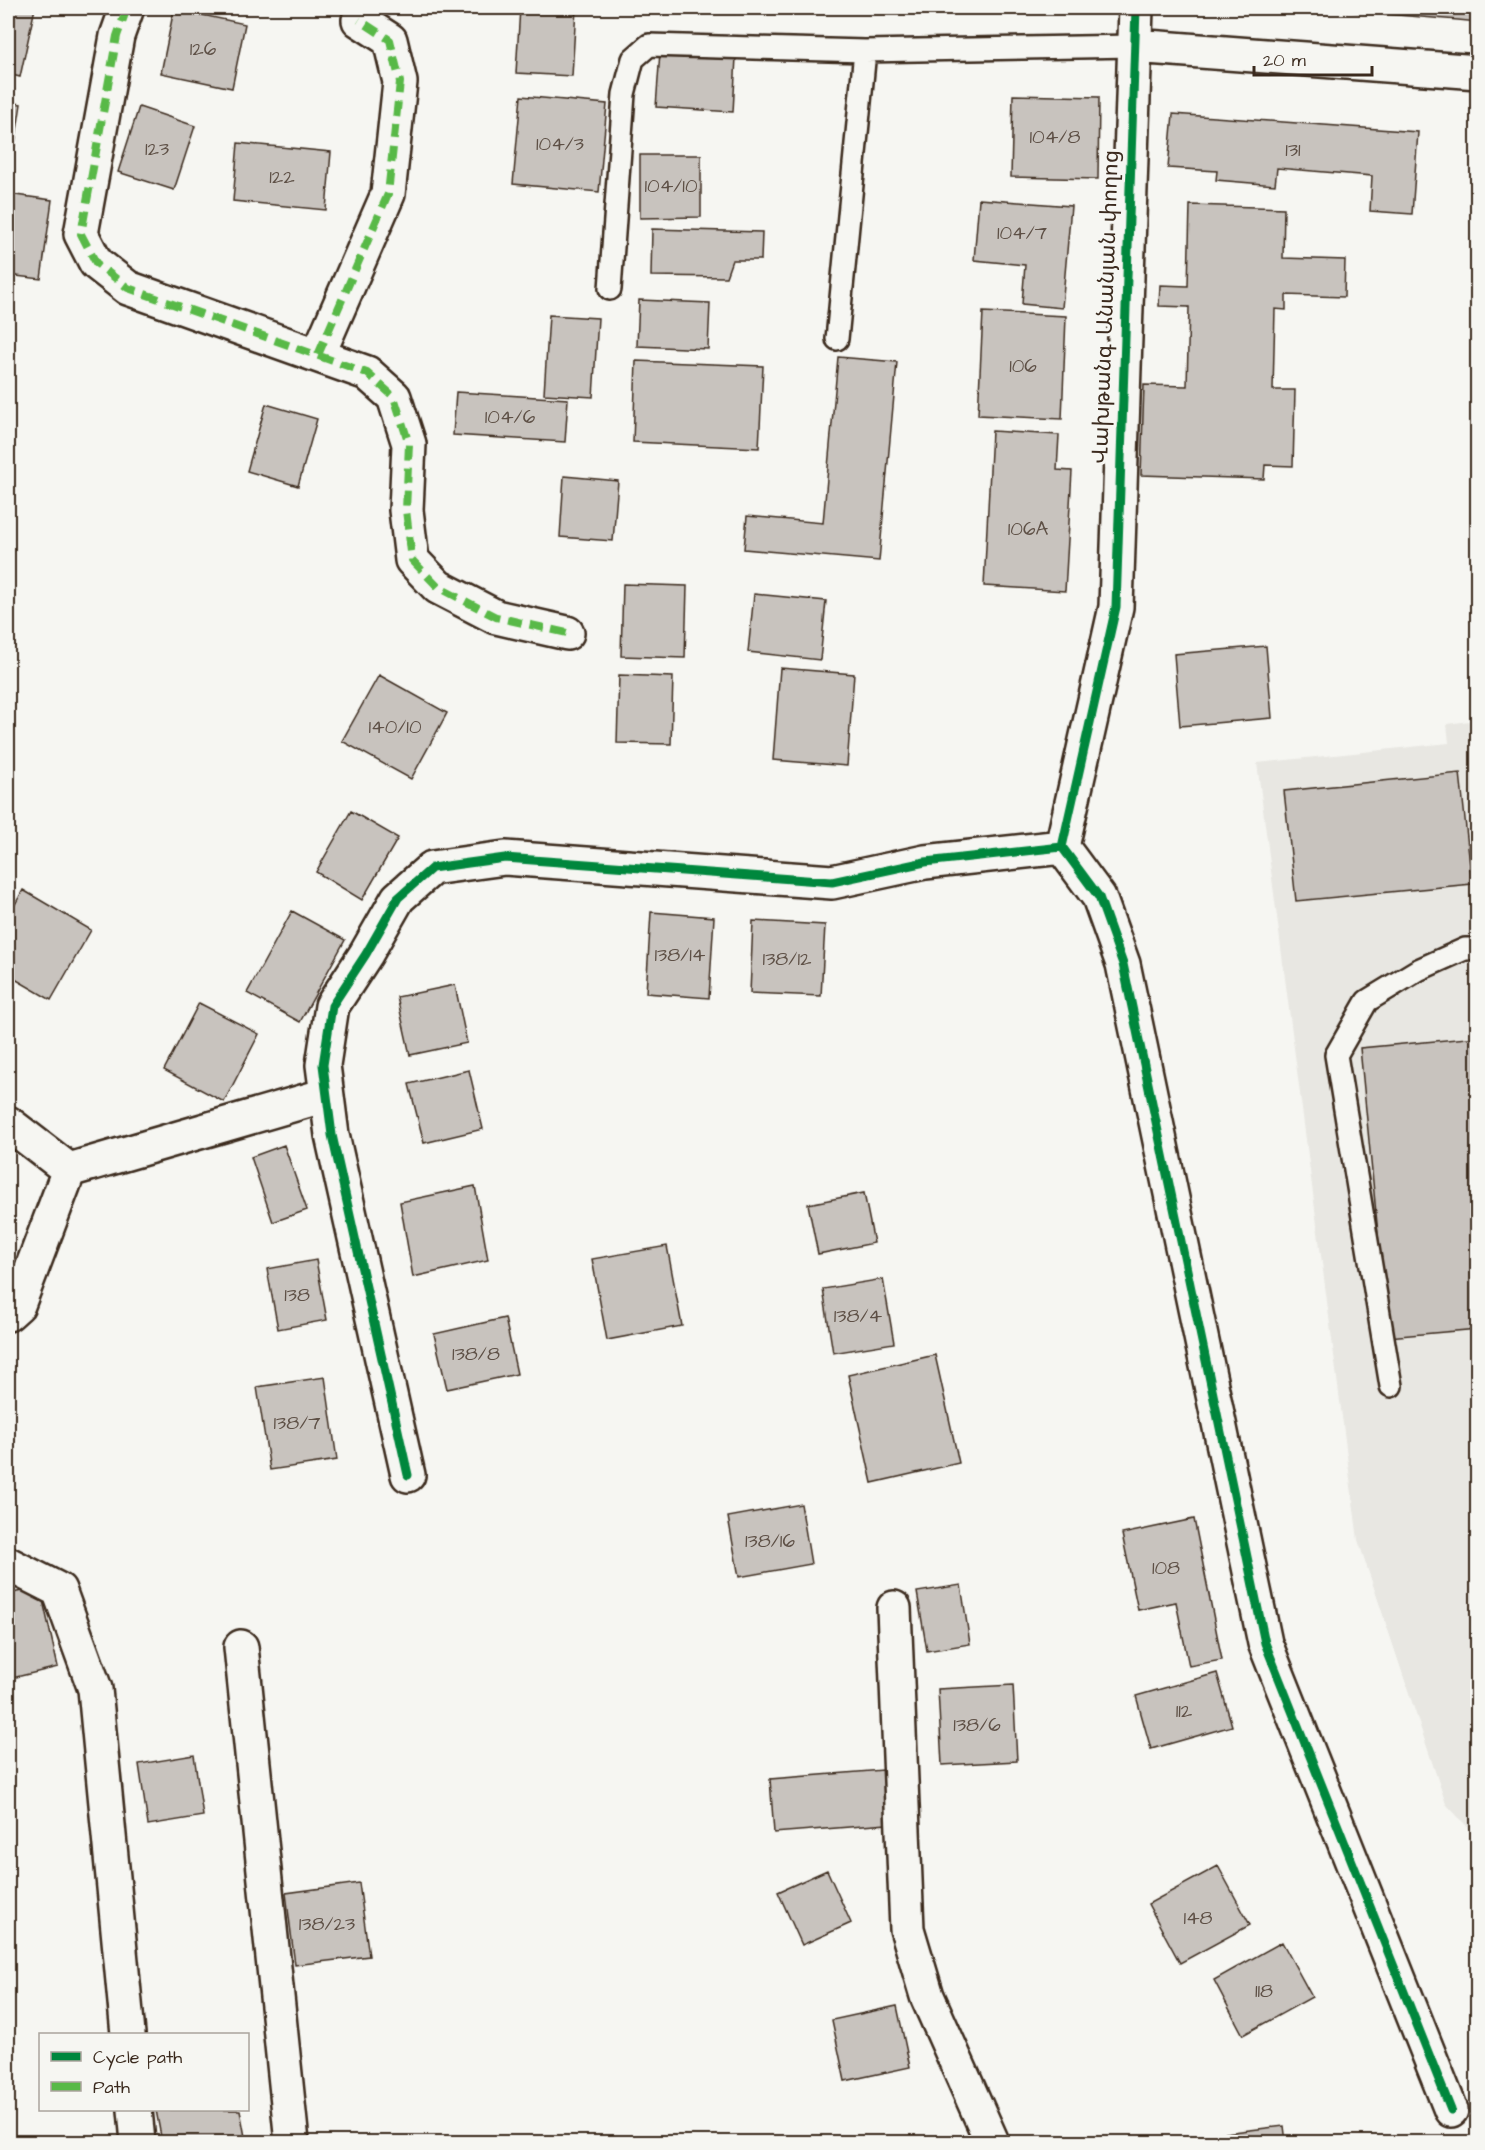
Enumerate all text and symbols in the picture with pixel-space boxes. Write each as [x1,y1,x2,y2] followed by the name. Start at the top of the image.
[190,35,217,63] house number: 126
[1254,39,1372,77] scale bar
[1263,48,1306,73] text: 20 m
[1030,123,1080,151] house number: 104/8
[536,130,584,158] house number: 104/3
[145,135,169,163] house number: 123
[1285,136,1301,164] house number: 131
[1085,149,1127,465] street label: Վախթանգ Անանյան փողոց
[269,163,295,191] house number: 122
[644,172,698,200] house number: 104/10
[997,219,1047,247] house number: 104/7
[1009,352,1037,380] house number: 106
[485,403,536,431] house number: 104/6
[1008,515,1048,543] house number: 106A
[368,713,422,741] house number: 140/10
[655,941,706,969] house number: 138/14
[763,945,812,973] house number: 138/12
[284,1281,310,1309] house number: 138
[834,1302,883,1330] house number: 138/4
[452,1340,500,1368] house number: 138/8
[273,1409,321,1437] house number: 138/7
[745,1527,795,1555] house number: 138/16
[1152,1554,1180,1582] house number: 108
[1176,1697,1193,1725] house number: 112
[953,1711,1001,1739] house number: 138/6
[1183,1904,1213,1932] house number: 148
[299,1910,355,1938] house number: 138/23
[1255,1977,1273,2005] house number: 118
[39,2033,249,2111] legend
[93,2045,182,2071] text: Cycle path
[93,2075,130,2100] text: Path

